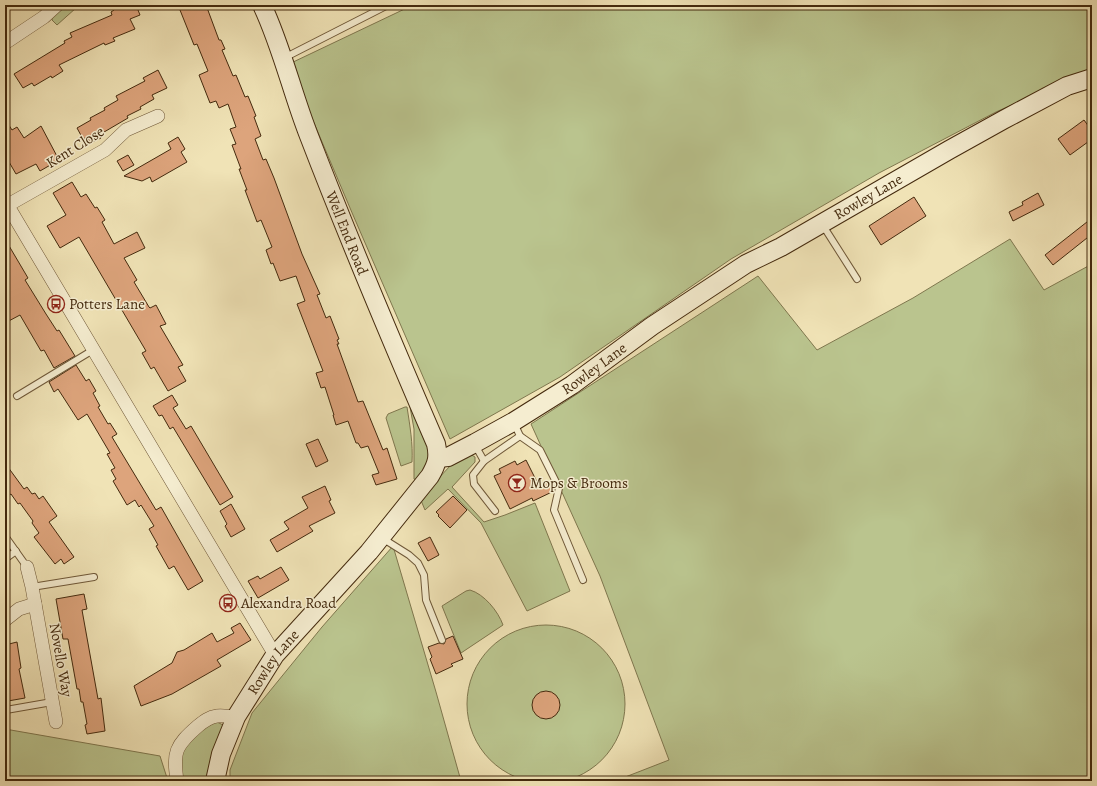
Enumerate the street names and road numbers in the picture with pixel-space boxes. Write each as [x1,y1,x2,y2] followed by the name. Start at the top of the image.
[42,121,108,173] street label: Kent Close
[830,169,906,224] street label: Rowley Lane
[321,187,373,279] street label: Well End Road
[558,338,631,399] street label: Rowley Lane
[45,621,77,699] street label: Novello Way
[243,625,304,698] street label: Rowley Lane

